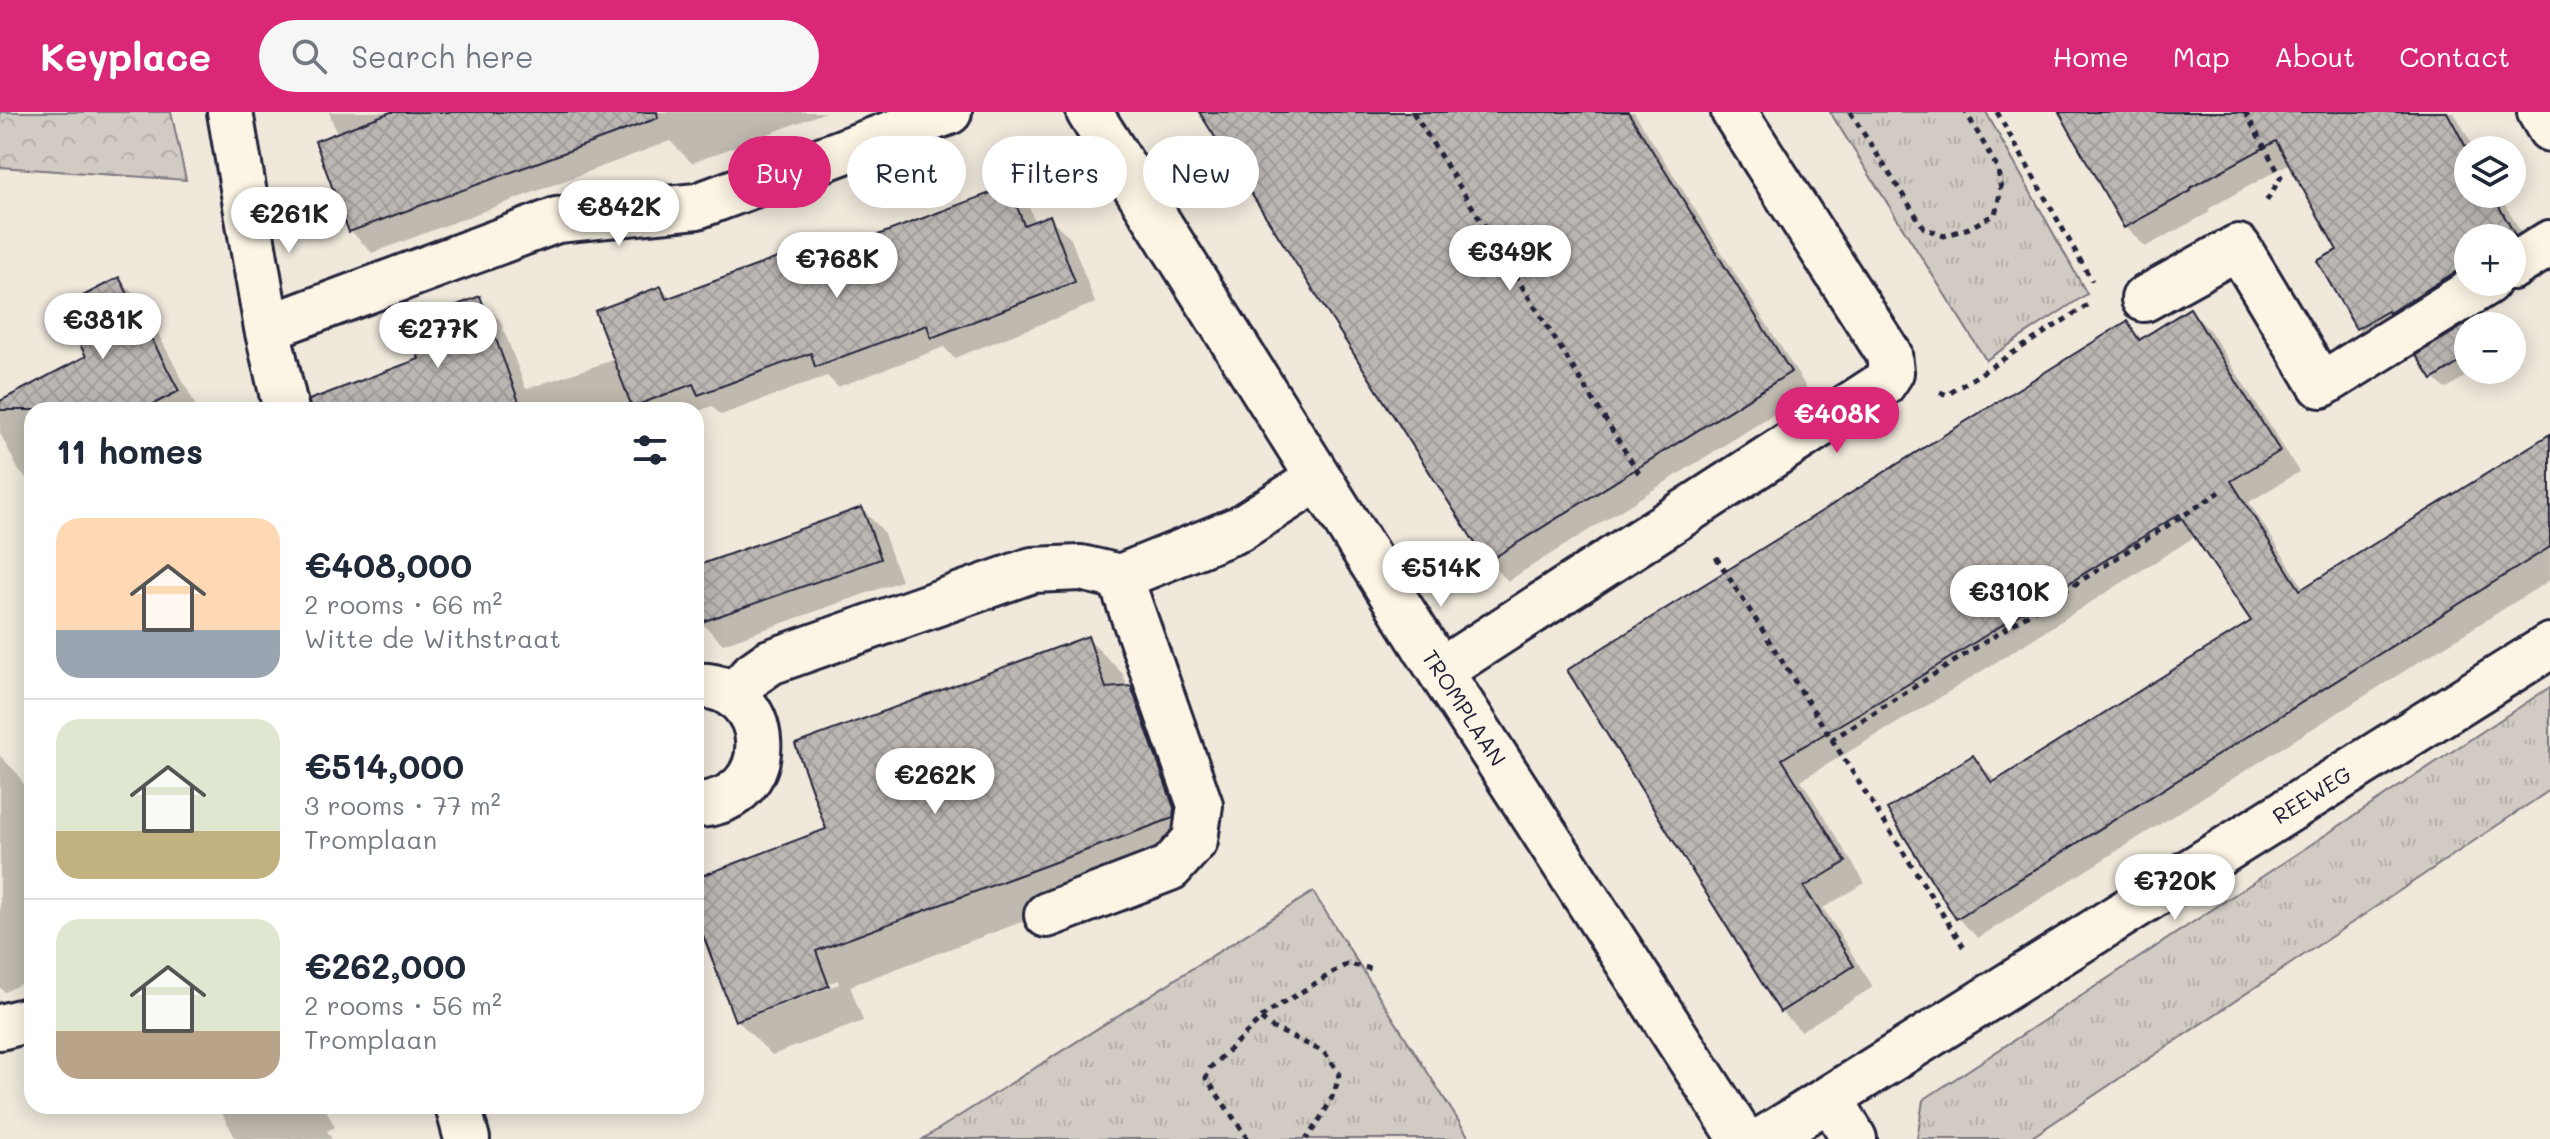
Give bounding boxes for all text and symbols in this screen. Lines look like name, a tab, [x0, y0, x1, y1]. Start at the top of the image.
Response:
search box	[259, 20, 819, 92]
text: Keyplace	[40, 31, 211, 81]
icon: search	[287, 34, 331, 78]
text: Search here	[351, 36, 534, 76]
text: Home	[2053, 38, 2129, 74]
text: Map	[2173, 38, 2230, 74]
text: About	[2274, 38, 2355, 74]
text: Contact	[2399, 38, 2510, 74]
chip: Buy	[728, 136, 831, 208]
chip: Rent	[847, 136, 966, 208]
chip: Filters	[982, 136, 1127, 208]
chip: New	[1143, 136, 1259, 208]
map controls	[2454, 136, 2526, 384]
button: layers	[2454, 136, 2526, 208]
pin: €842K	[563, 180, 675, 248]
pin: €261K	[233, 187, 345, 255]
text: €842K	[576, 189, 662, 223]
text: €261K	[249, 196, 329, 230]
button: +	[2454, 224, 2526, 296]
pin: €349K	[1454, 225, 1566, 293]
pin: €768K	[781, 232, 893, 300]
text: €349K	[1467, 234, 1553, 268]
text: €768K	[795, 241, 879, 275]
pin: €381K	[47, 293, 159, 361]
text: €381K	[62, 302, 144, 336]
pin: €277K	[382, 302, 494, 370]
text: €277K	[397, 311, 479, 345]
button: −	[2454, 312, 2526, 384]
pin: €408K	[1781, 387, 1893, 455]
text: €408K	[1793, 396, 1881, 430]
text: 11 homes	[56, 428, 203, 473]
icon: filters	[628, 428, 672, 472]
pin: €514K	[1385, 541, 1497, 609]
text: €408,000	[304, 542, 472, 587]
icon: home	[120, 550, 216, 646]
text: €514K	[1400, 550, 1482, 584]
pin: €310K	[1953, 565, 2065, 633]
text: €310K	[1968, 574, 2050, 608]
text: 2 rooms · 66 m²	[304, 587, 502, 621]
text: Witte de Withstraat	[304, 621, 561, 655]
street label: TROMPLAAN	[1416, 644, 1513, 771]
text: €514,000	[304, 743, 464, 788]
pin: €262K	[879, 748, 991, 816]
icon: home	[120, 751, 216, 847]
text: €262K	[894, 757, 977, 791]
street label: REEWEG	[2267, 759, 2357, 830]
text: 3 rooms · 77 m²	[304, 788, 501, 822]
text: Tromplaan	[304, 822, 437, 856]
pin: €720K	[2119, 854, 2231, 922]
text: €720K	[2133, 863, 2217, 897]
text: €262,000	[304, 943, 466, 988]
icon: home	[120, 951, 216, 1047]
text: 2 rooms · 56 m²	[304, 988, 502, 1022]
text: Tromplaan	[304, 1022, 437, 1056]

